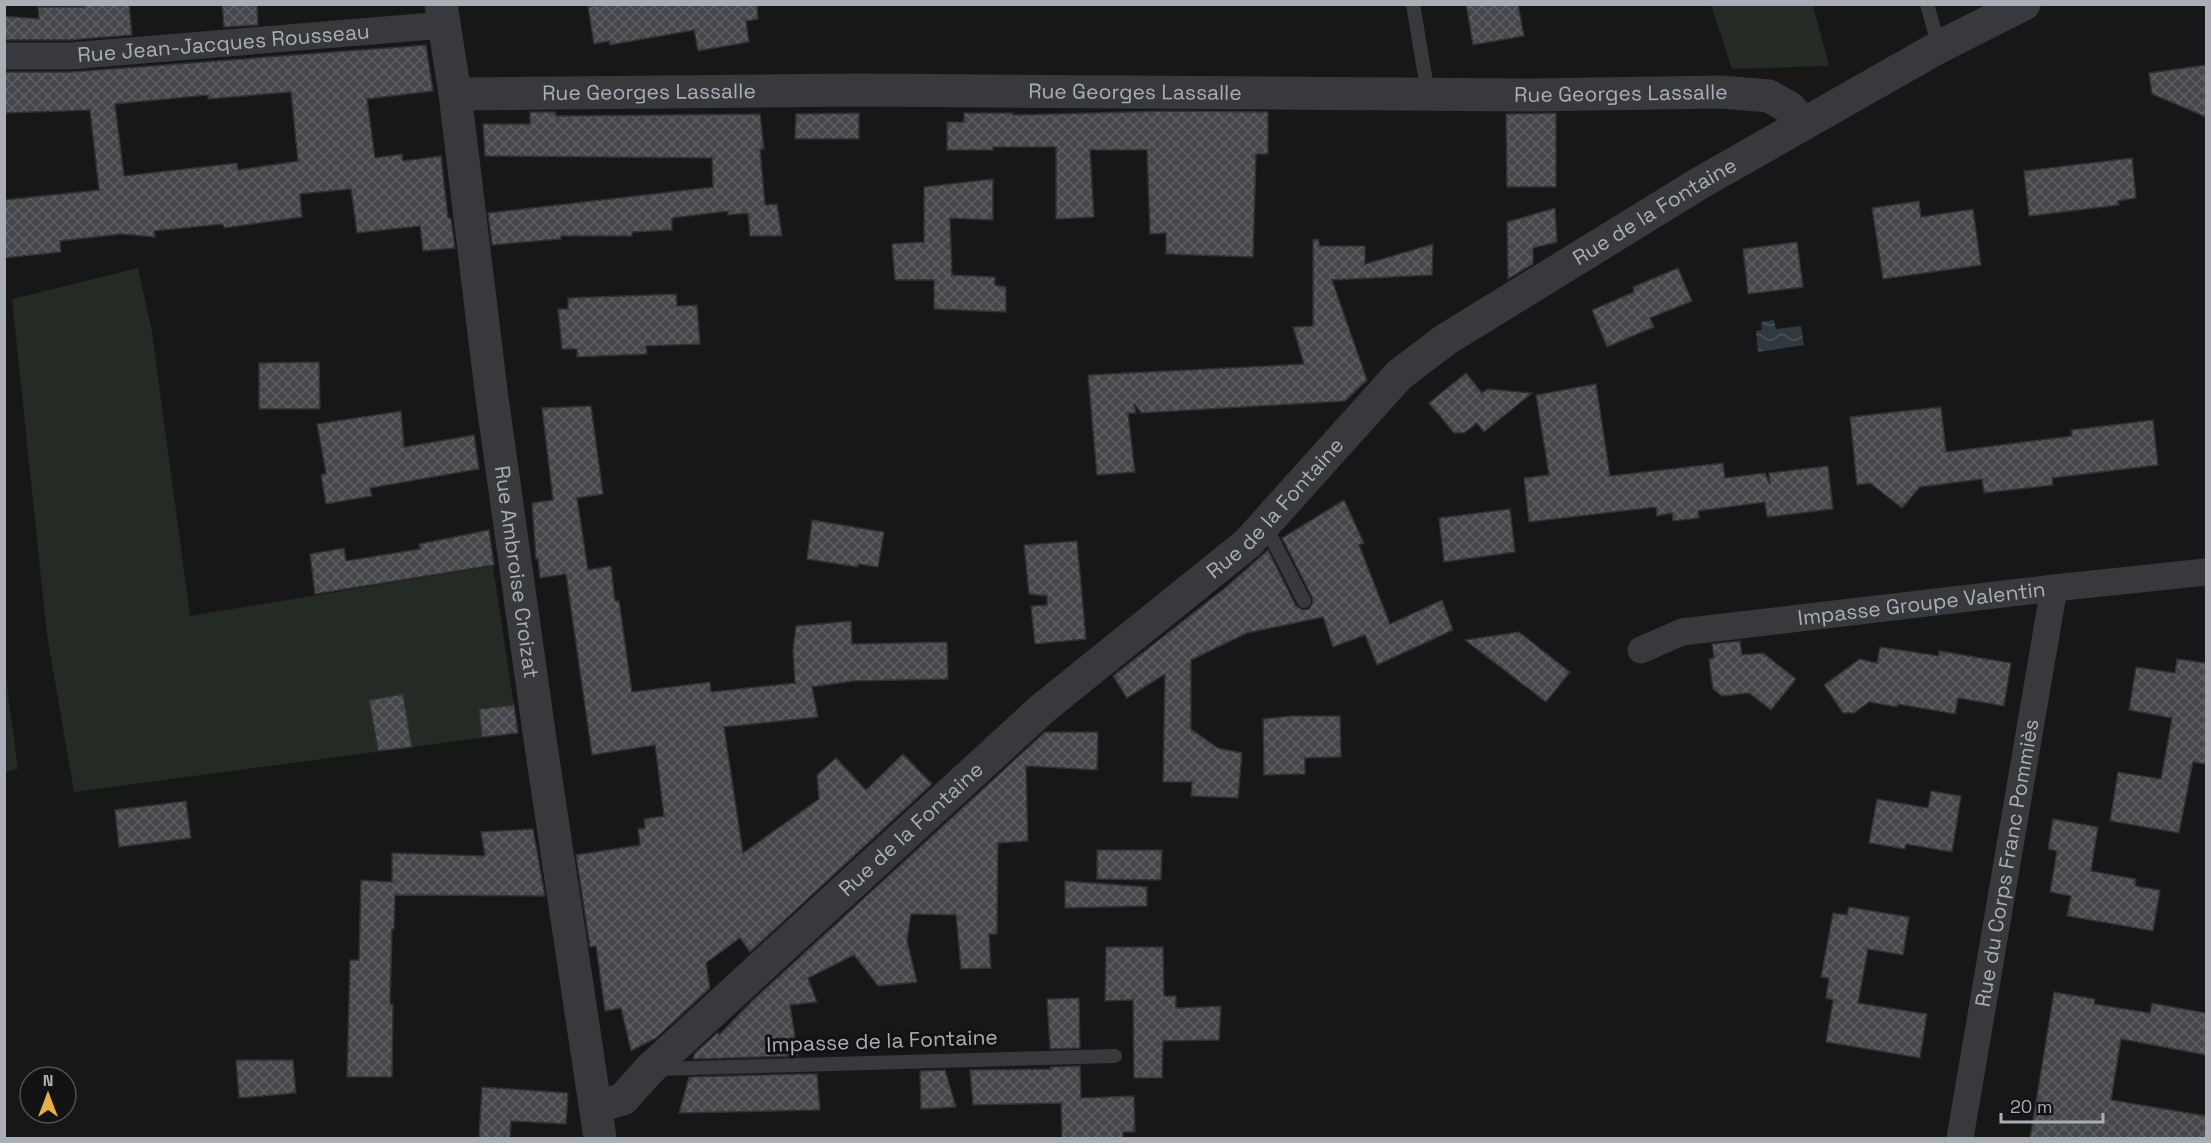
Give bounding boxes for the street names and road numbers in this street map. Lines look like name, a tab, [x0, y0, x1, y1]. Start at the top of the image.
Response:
street label: Rue Jean-Jacques Rousseau	[76, 17, 370, 68]
street label: Rue Georges Lassalle	[542, 77, 756, 106]
street label: Rue Georges Lassalle	[1028, 77, 1242, 106]
street label: Rue Georges Lassalle	[1514, 78, 1729, 108]
street label: Rue de la Fontaine	[1568, 151, 1741, 271]
street label: Rue de la Fontaine	[1200, 432, 1349, 584]
street label: Rue Ambroise Croizat	[489, 464, 545, 680]
street label: Impasse Groupe Valentin	[1796, 575, 2047, 631]
street label: Rue du Corps Franc Pommiès	[1969, 717, 2044, 1009]
street label: Rue de la Fontaine	[833, 756, 989, 902]
street label: Impasse de la Fontaine	[766, 1023, 998, 1058]

